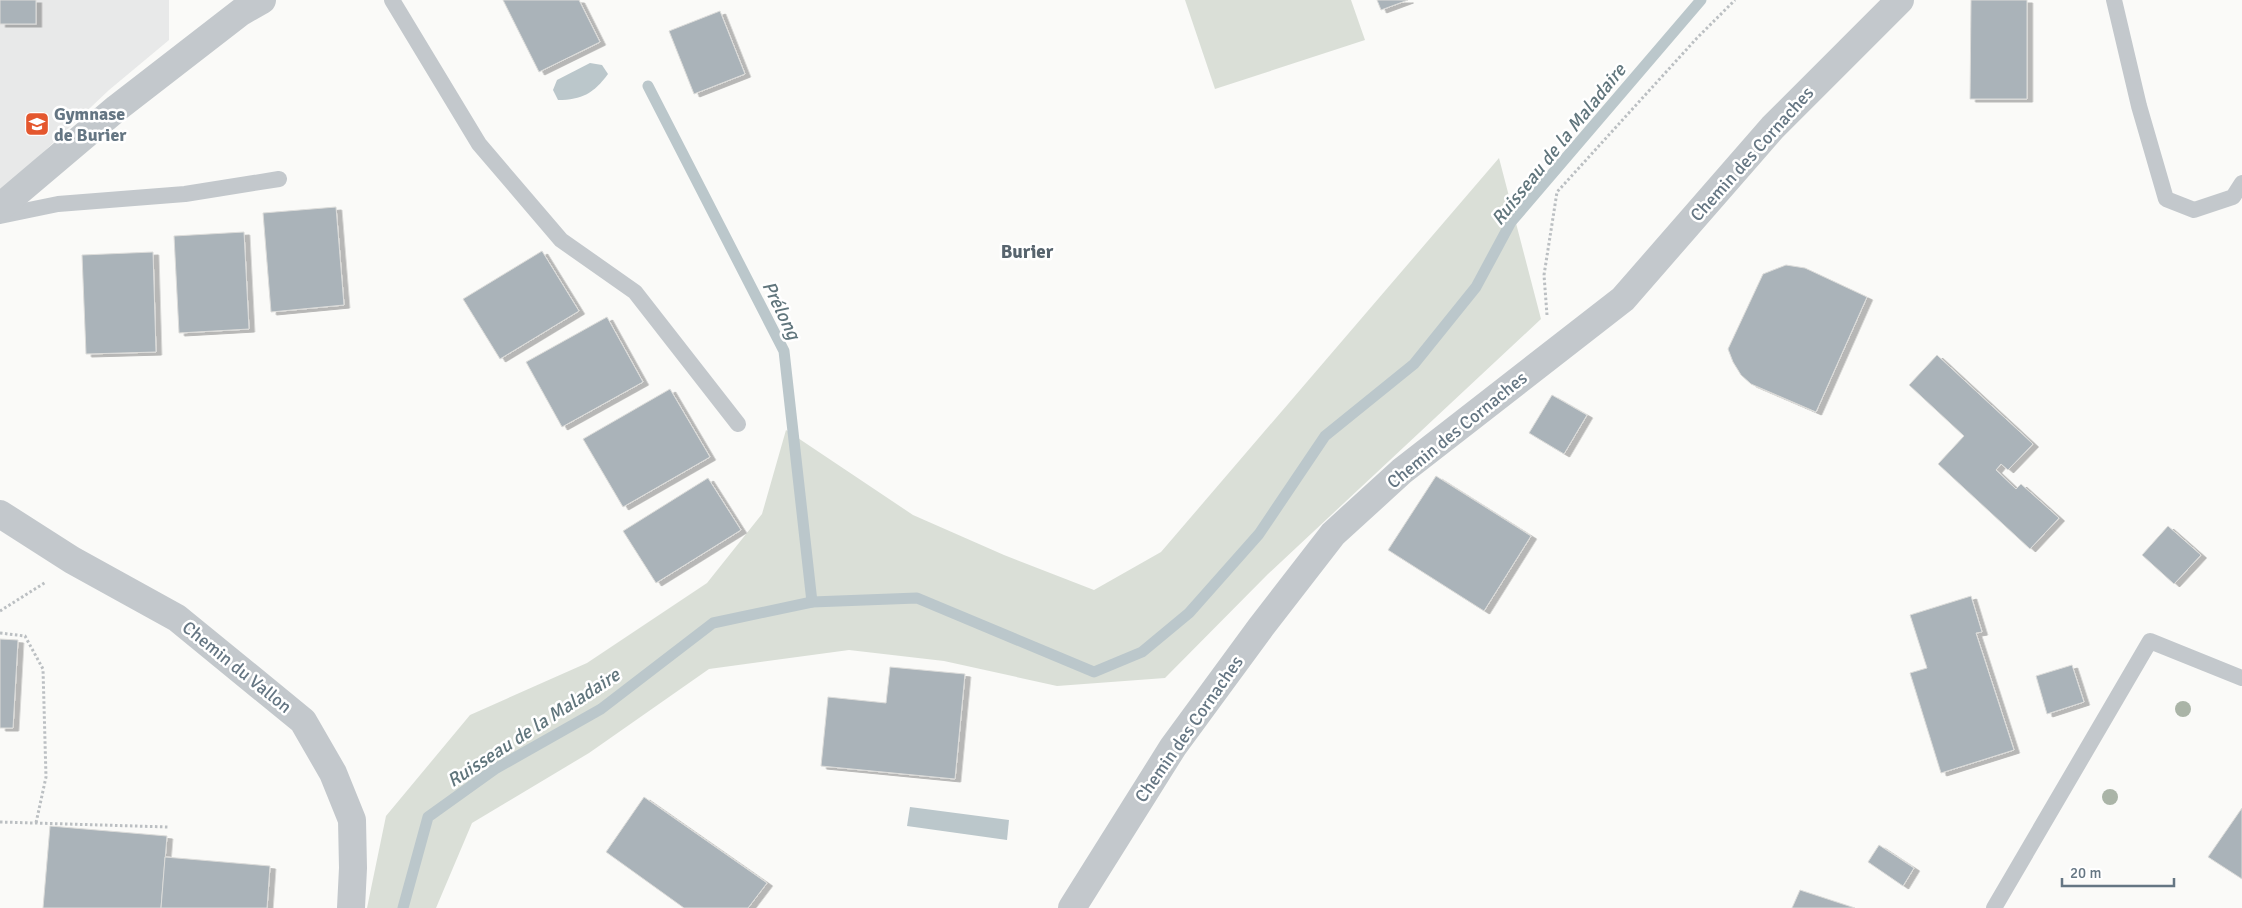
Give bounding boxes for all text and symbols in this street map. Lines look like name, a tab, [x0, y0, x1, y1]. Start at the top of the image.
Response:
water label: Ruisseau de la Maladaire	[1486, 58, 1632, 230]
street label: Chemin des Cornaches	[1686, 82, 1818, 226]
place label: Gymnase de Burier	[54, 103, 127, 146]
school or university icon: Gymnase de Burier	[24, 111, 50, 137]
district label: Burier	[1001, 240, 1054, 264]
water label: Prélong	[757, 277, 806, 345]
street label: Chemin des Cornaches	[1383, 367, 1532, 493]
street label: Chemin du Vallon	[178, 616, 296, 718]
street label: Chemin des Cornaches	[1130, 651, 1248, 807]
water label: Ruisseau de la Maladaire	[443, 662, 626, 793]
scale bar	[2062, 856, 2174, 888]
text: 20 m	[2070, 864, 2101, 882]

